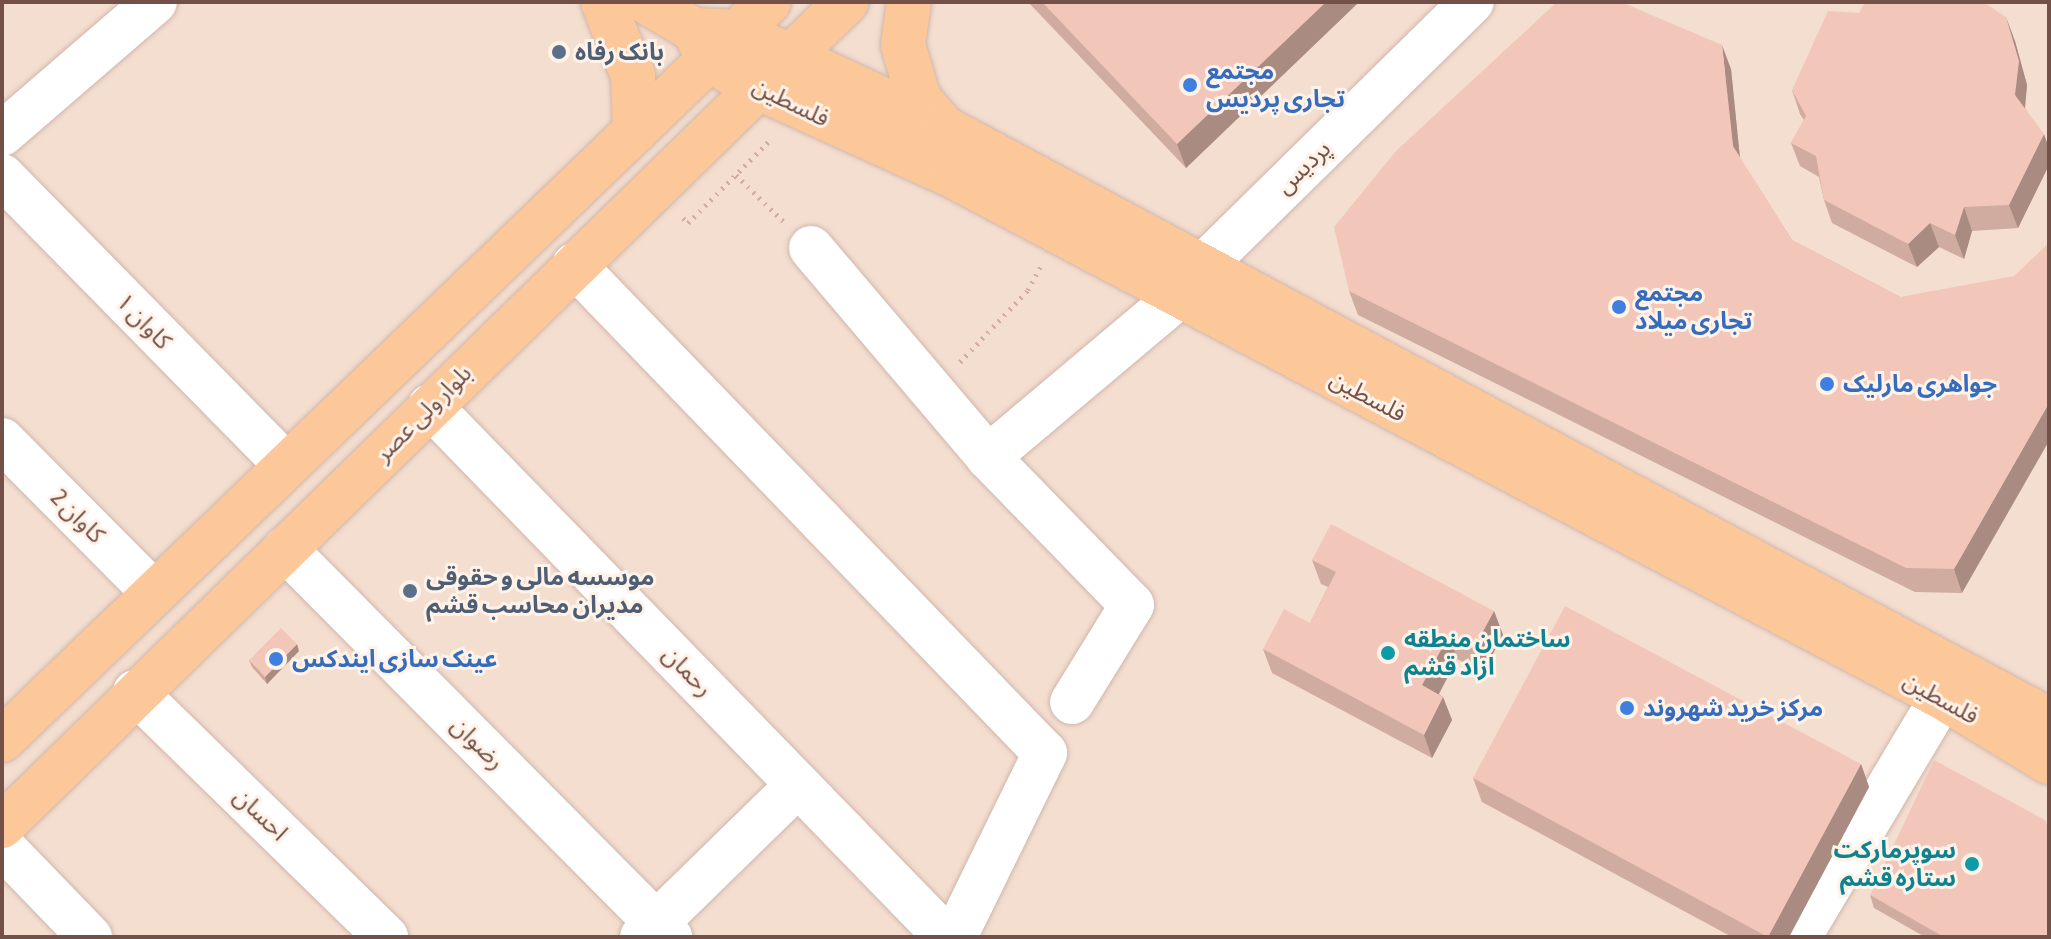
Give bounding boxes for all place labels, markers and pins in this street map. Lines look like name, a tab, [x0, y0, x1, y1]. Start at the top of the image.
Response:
place label: بانک رفاه	[575, 38, 664, 66]
marker: بانک رفاه	[550, 43, 568, 61]
place label: مجتمع تجاری پردیس	[1206, 57, 1345, 113]
marker: مجتمع تجاری پردیس	[1181, 76, 1199, 94]
place label: مجتمع تجاری میلاد	[1635, 279, 1752, 335]
marker: مجتمع تجاری میلاد	[1610, 298, 1628, 316]
place label: جواهری مارلیک	[1843, 370, 1997, 398]
marker: جواهری مارلیک	[1818, 375, 1836, 393]
place label: موسسه مالی و حقوقی مدیران محاسب قشم	[426, 563, 655, 619]
marker: موسسه مالی و حقوقی مدیران محاسب قشم	[401, 582, 419, 600]
place label: ساختمان منطقه ازاد قشم	[1404, 625, 1571, 681]
marker: ساختمان منطقه ازاد قشم	[1379, 644, 1397, 662]
place label: عینک سازی ایندکس	[292, 645, 497, 673]
marker: عینک سازی ایندکس	[267, 650, 285, 668]
place label: مرکز خرید شهروند	[1643, 694, 1823, 722]
marker: مرکز خرید شهروند	[1618, 699, 1636, 717]
place label: سوپرمارکت ستاره قشم	[1833, 836, 1956, 892]
marker: سوپرمارکت ستاره قشم	[1963, 855, 1981, 873]

